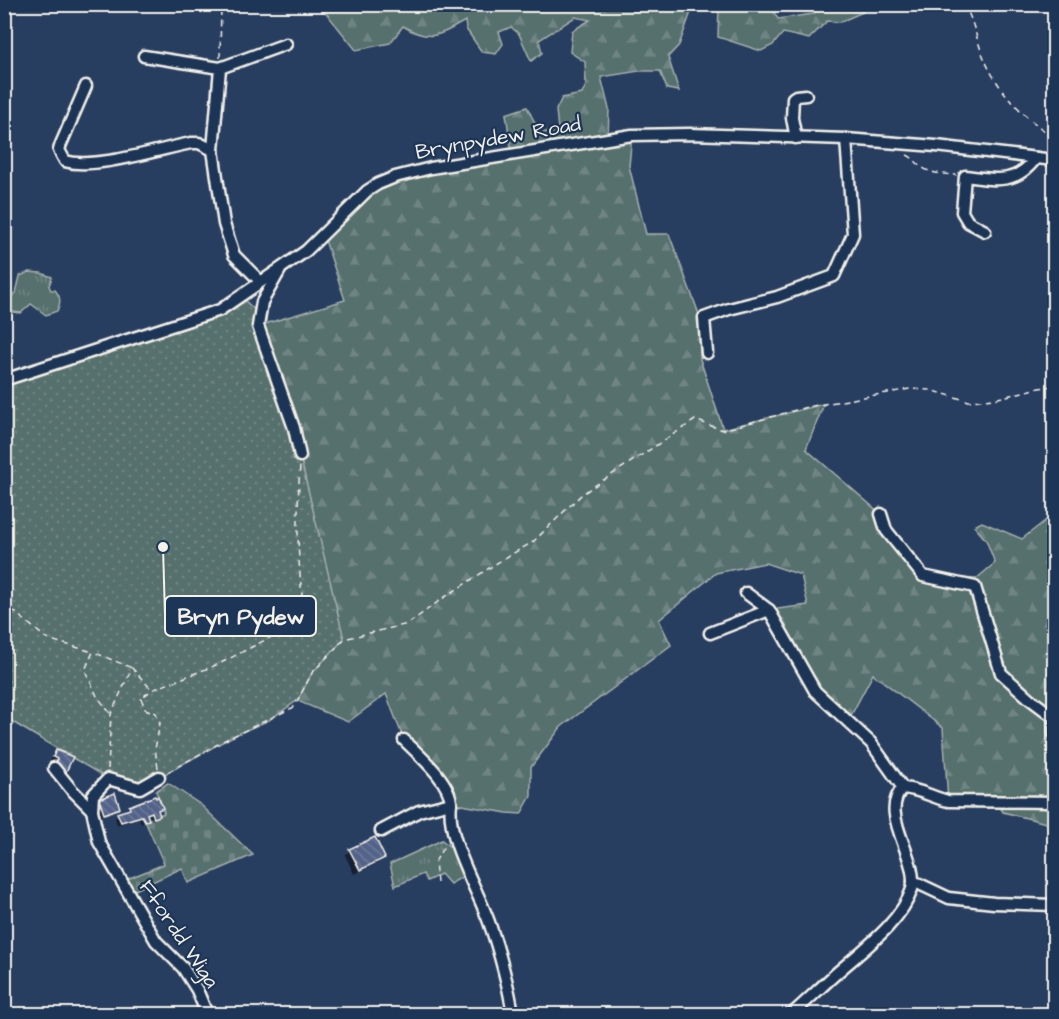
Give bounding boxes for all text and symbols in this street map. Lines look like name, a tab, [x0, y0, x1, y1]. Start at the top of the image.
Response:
street label: Brynpydew Road	[413, 109, 584, 169]
callout: Bryn Pydew	[165, 596, 316, 636]
text: Bryn Pydew	[178, 602, 305, 635]
street label: Ffordd Wiga	[130, 874, 226, 995]

